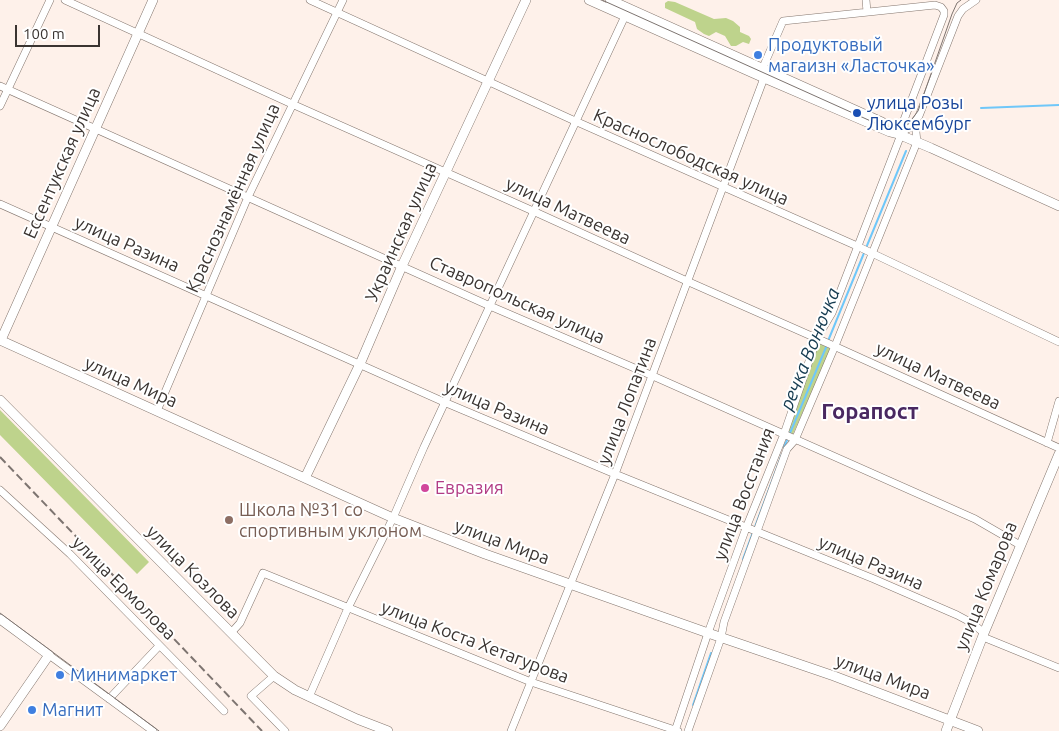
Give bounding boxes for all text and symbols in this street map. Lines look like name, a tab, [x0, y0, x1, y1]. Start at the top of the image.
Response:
scale bar	[18, 15, 102, 47]
text: 100 m	[23, 25, 65, 42]
place label: Продуктовый магаизн «Ласточка»	[768, 34, 934, 76]
marker: Продуктовый магаизн «Ласточка»	[752, 49, 764, 61]
street label: Ессентукская улица	[19, 84, 105, 242]
place label: улица Розы Люксембург	[867, 92, 971, 134]
street label: Краснознамённая улица	[181, 100, 285, 296]
street label: Краснослободская улица	[590, 104, 792, 210]
marker: улица Розы Люксембург	[851, 107, 863, 119]
street label: Украинская улица	[361, 159, 441, 305]
street label: улица Матвеева	[502, 173, 634, 249]
street label: улица Разина	[71, 211, 183, 277]
street label: Ставропольская улица	[426, 252, 608, 348]
water label: речка Вонючка	[775, 285, 845, 413]
street label: улица Лопатина	[593, 334, 661, 468]
street label: улица Матвеева	[872, 338, 1004, 414]
street label: улица Мира	[81, 352, 181, 412]
street label: улица Разина	[441, 376, 553, 440]
district label: Горапост	[821, 399, 919, 425]
street label: улица Восстания	[709, 425, 779, 563]
place label: Евразия	[435, 477, 504, 499]
marker: Евразия	[419, 482, 431, 494]
place label: Школа №31 со спортивным уклоном	[239, 499, 422, 542]
marker: Школа №31 со спортивным уклоном	[223, 514, 235, 526]
street label: улица Мира	[452, 515, 552, 569]
street label: улица Комарова	[950, 518, 1022, 654]
street label: улица Козлова	[142, 521, 244, 623]
street label: улица Разина	[815, 531, 927, 595]
street label: улица Ермолова	[68, 532, 180, 644]
street label: улица Коста Хетагурова	[378, 596, 572, 688]
street label: улица Мира	[833, 650, 933, 704]
place label: Минимаркет	[70, 664, 177, 686]
marker: Минимаркет	[54, 669, 66, 681]
place label: Магнит	[42, 699, 103, 721]
marker: Магнит	[26, 704, 38, 716]

